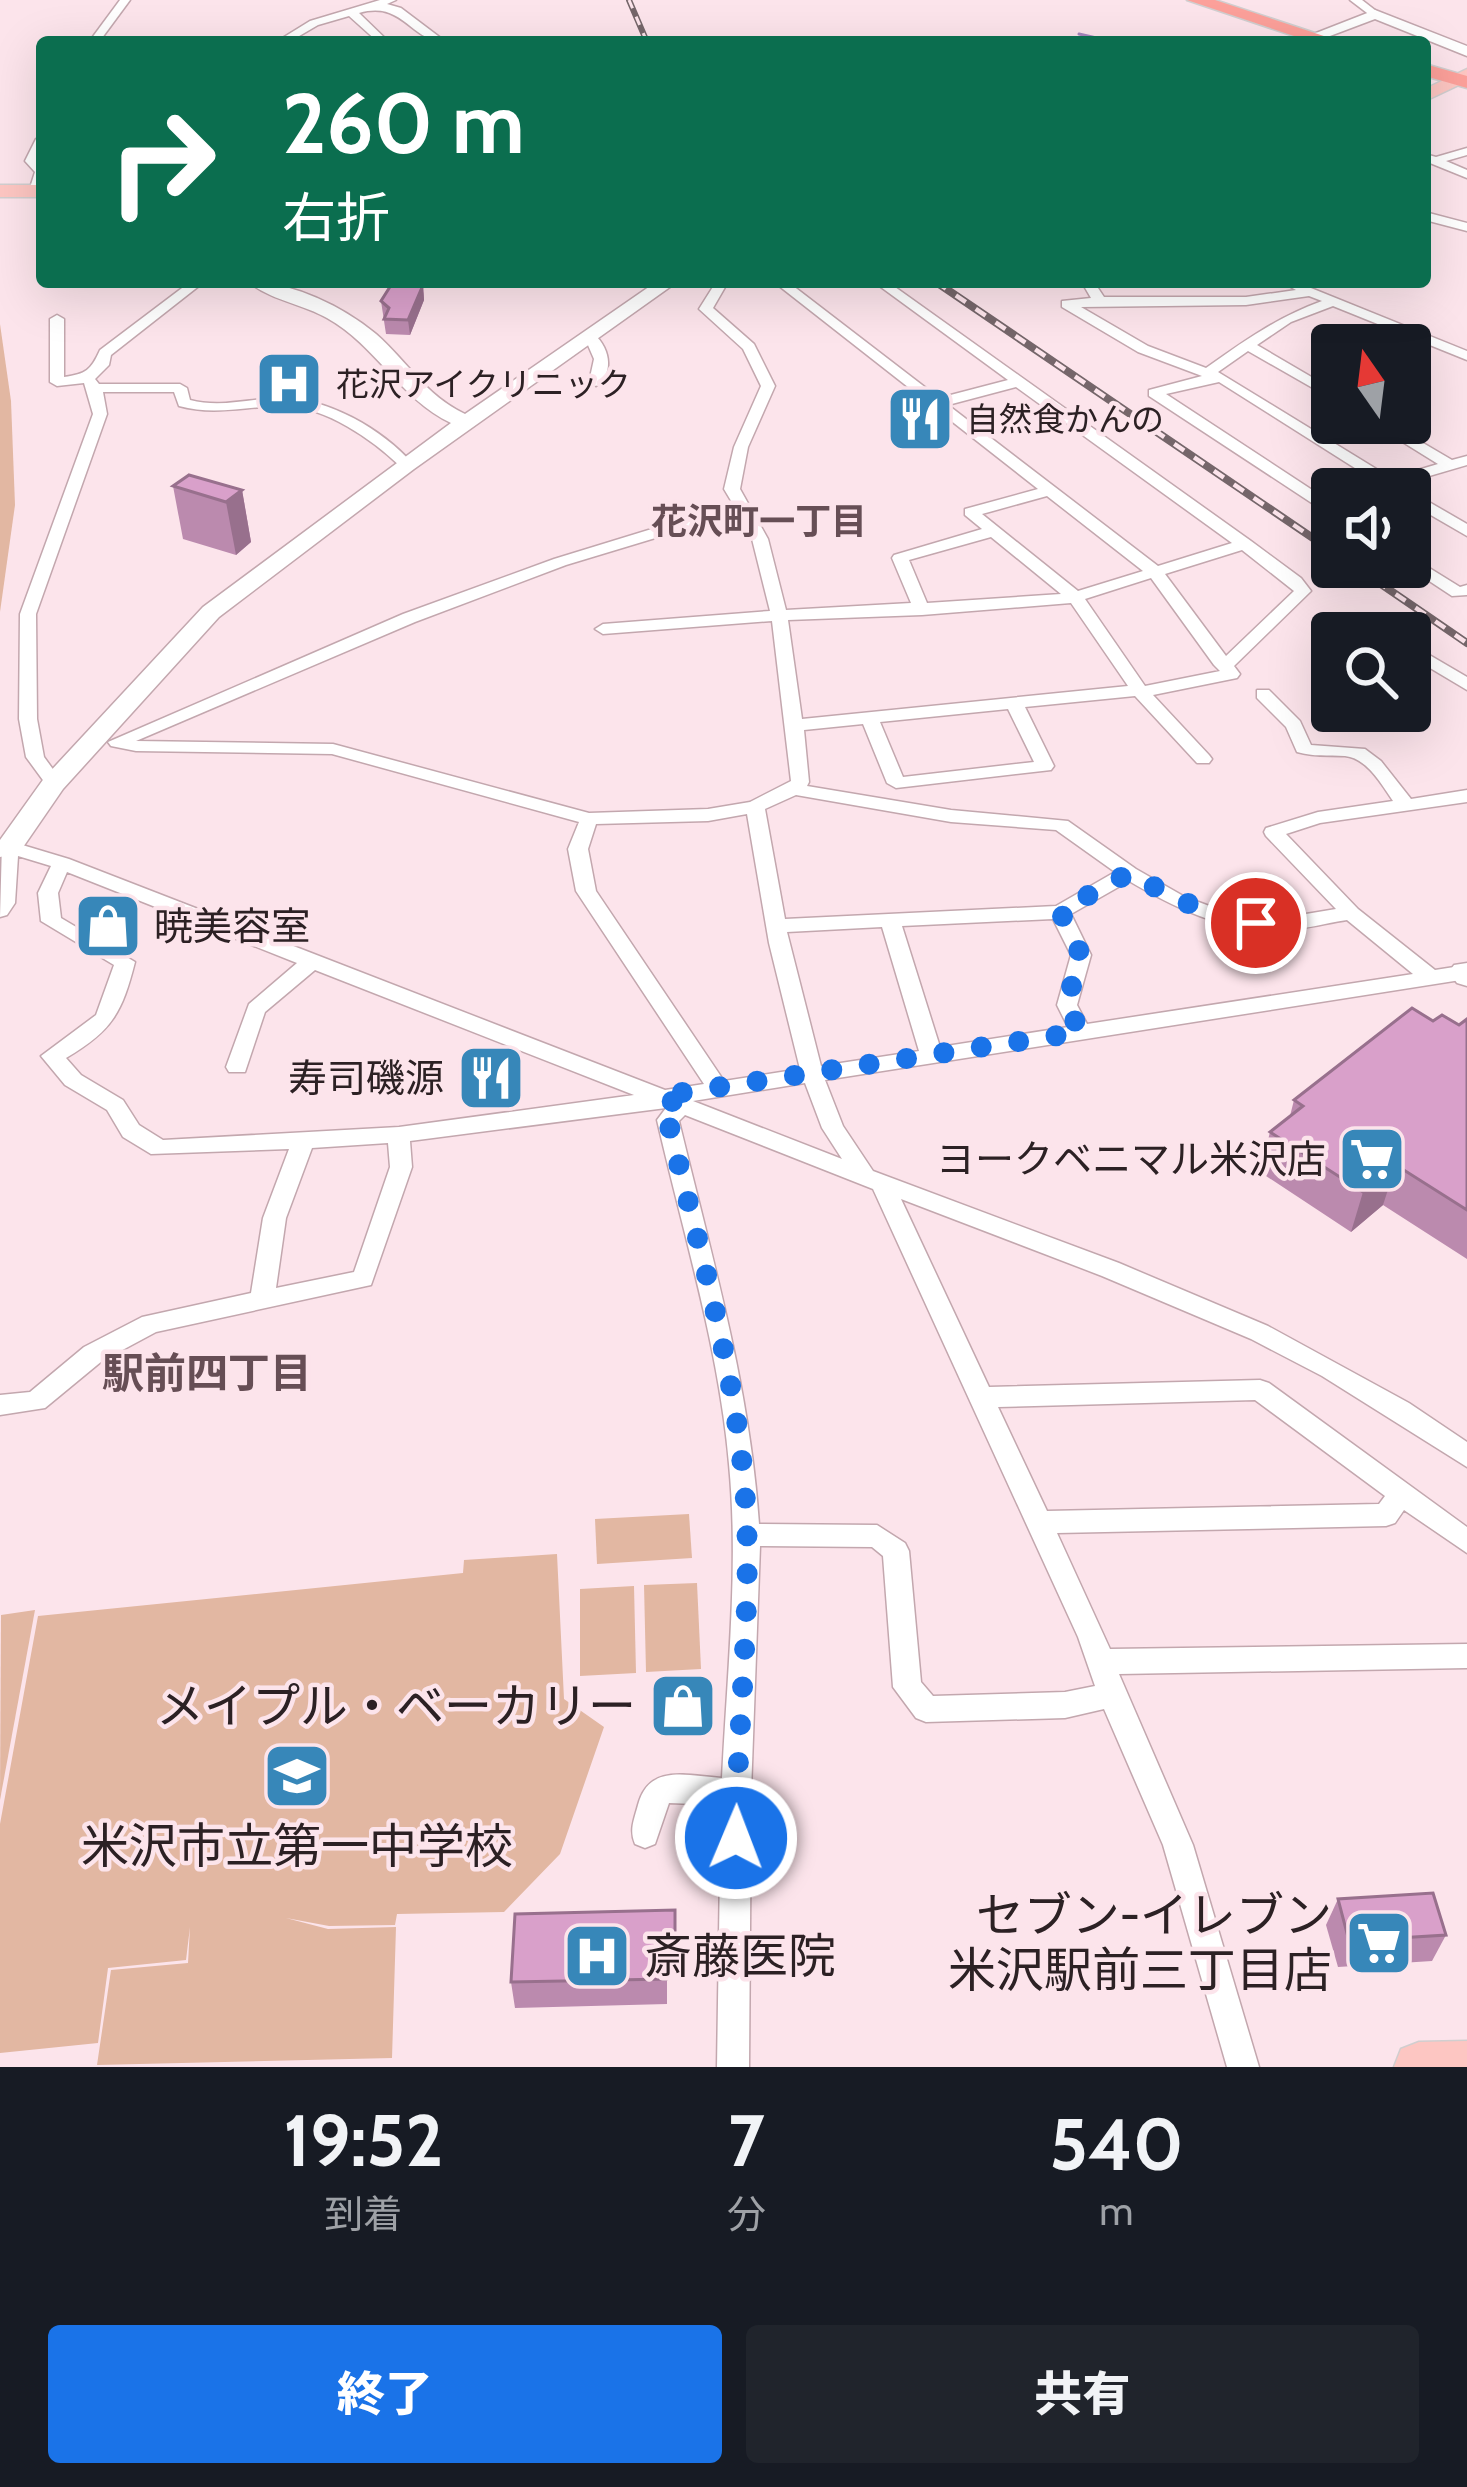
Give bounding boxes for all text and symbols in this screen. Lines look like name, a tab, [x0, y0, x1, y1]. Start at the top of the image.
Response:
text: 260 m	[282, 72, 525, 174]
icon: right	[84, 84, 240, 240]
text: 右折	[282, 185, 390, 251]
north arrow	[1311, 324, 1431, 444]
map controls	[1311, 324, 1431, 732]
hospital icon: 花沢アイクリニック	[254, 349, 324, 419]
place label: 花沢アイクリニック	[336, 364, 631, 404]
restaurant icon: 自然食かんの	[885, 384, 955, 454]
place label: 自然食かんの	[966, 399, 1164, 439]
button: sound	[1311, 468, 1431, 588]
district label: 花沢町一丁目	[651, 499, 867, 543]
button: search	[1311, 612, 1431, 732]
pin	[1205, 872, 1307, 974]
icon: arrive	[1223, 890, 1289, 956]
shop icon: 暁美容室	[73, 891, 143, 961]
place label: 暁美容室	[154, 902, 310, 950]
restaurant icon: 寿司磯源	[456, 1043, 526, 1113]
place label: 寿司磯源	[288, 1054, 444, 1102]
supermarket icon: ヨークベニマル米沢店	[1337, 1124, 1407, 1194]
place label: ヨークベニマル米沢店	[936, 1135, 1326, 1183]
district label: 駅前四丁目	[102, 1347, 312, 1399]
shop icon: メイプル・ベーカリー	[648, 1671, 718, 1741]
place label: メイプル・ベーカリー	[156, 1677, 636, 1735]
school or university icon: 米沢市立第一中学校	[262, 1741, 332, 1811]
position arrow	[673, 1775, 799, 1901]
place label: 米沢市立第一中学校	[81, 1817, 513, 1875]
place label: セブン-イレブン 米沢駅前三丁目店	[948, 1886, 1332, 1999]
supermarket icon: セブン-イレブン 米沢駅前三丁目店	[1344, 1908, 1414, 1978]
hospital icon: 斎藤医院	[562, 1921, 632, 1991]
place label: 斎藤医院	[644, 1927, 836, 1985]
text: 19:52	[283, 2097, 443, 2184]
text: 7	[728, 2097, 765, 2184]
text: 540	[1049, 2101, 1183, 2188]
text: m	[1099, 2187, 1133, 2235]
text: 到着	[324, 2190, 402, 2238]
text: 分	[727, 2190, 766, 2238]
button: 終了	[48, 2325, 722, 2463]
button: 共有	[746, 2325, 1419, 2463]

